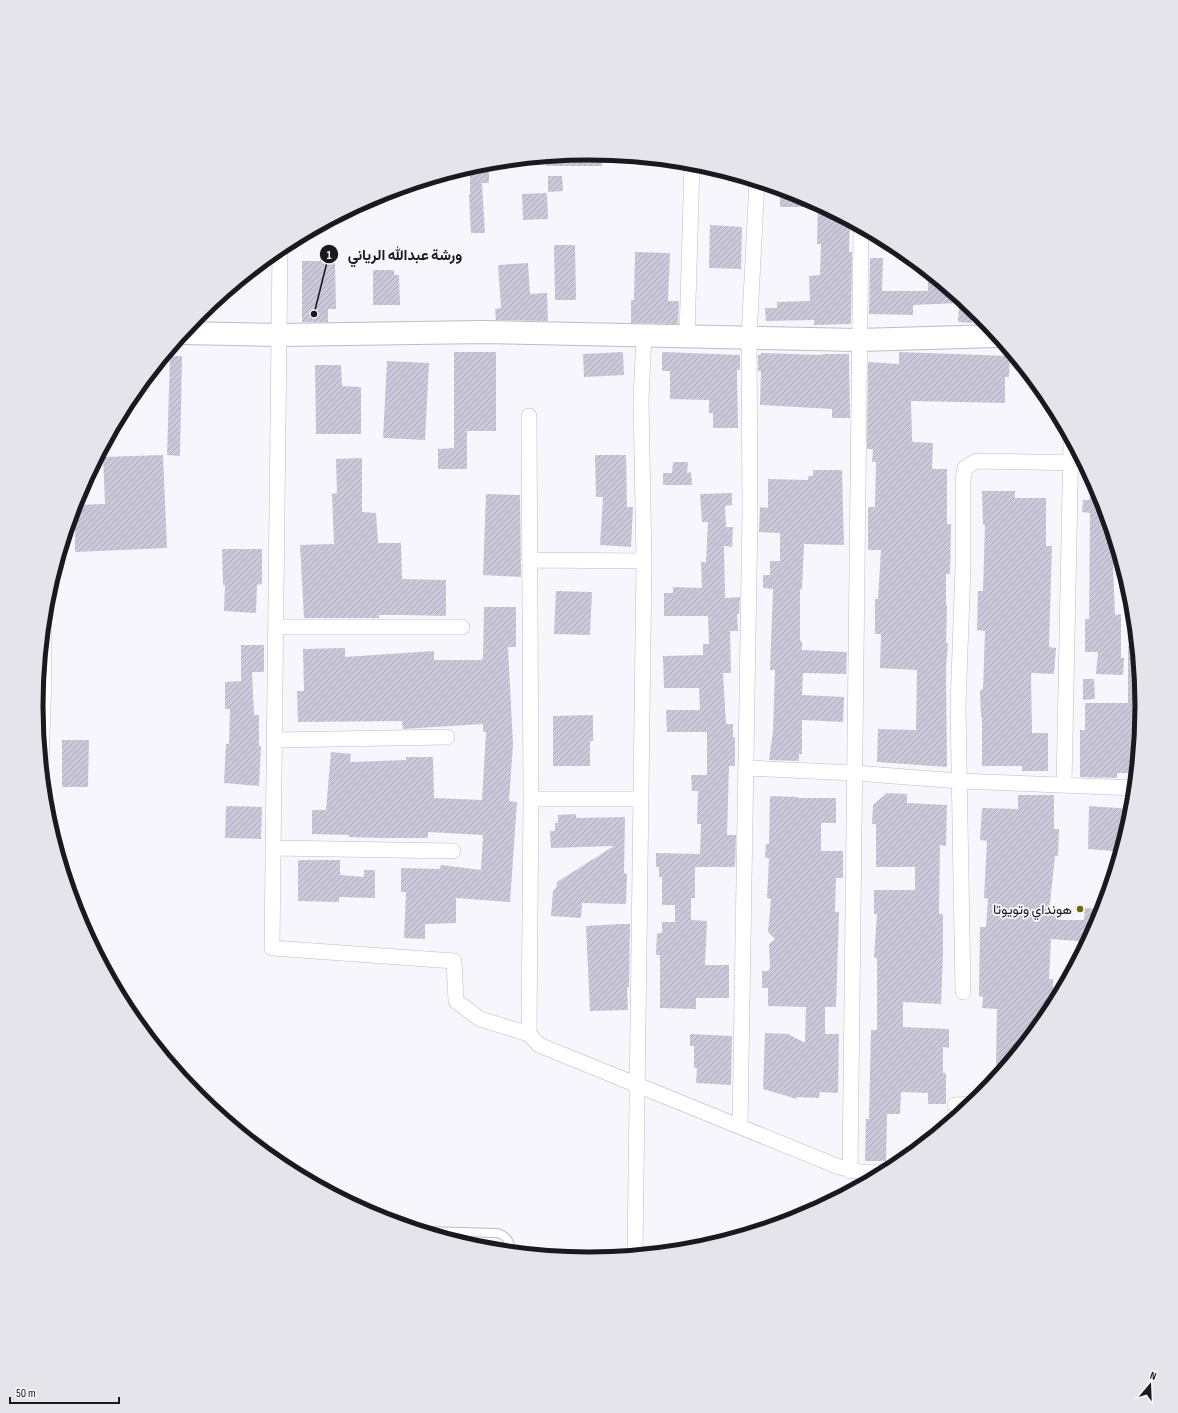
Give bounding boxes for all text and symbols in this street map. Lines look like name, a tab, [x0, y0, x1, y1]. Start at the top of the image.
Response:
callout: ورشة عبدالله الرياني	[319, 241, 470, 268]
text: ورشة عبدالله الرياني	[348, 246, 462, 268]
text: 1	[327, 248, 332, 263]
place label: هونداي وتويوتا	[993, 901, 1072, 921]
marker: هونداي وتويوتا	[1075, 904, 1085, 914]
north arrow	[1130, 1365, 1170, 1405]
text: N	[1148, 1369, 1158, 1383]
scale bar	[10, 1379, 119, 1405]
text: 50 m	[16, 1386, 36, 1401]

